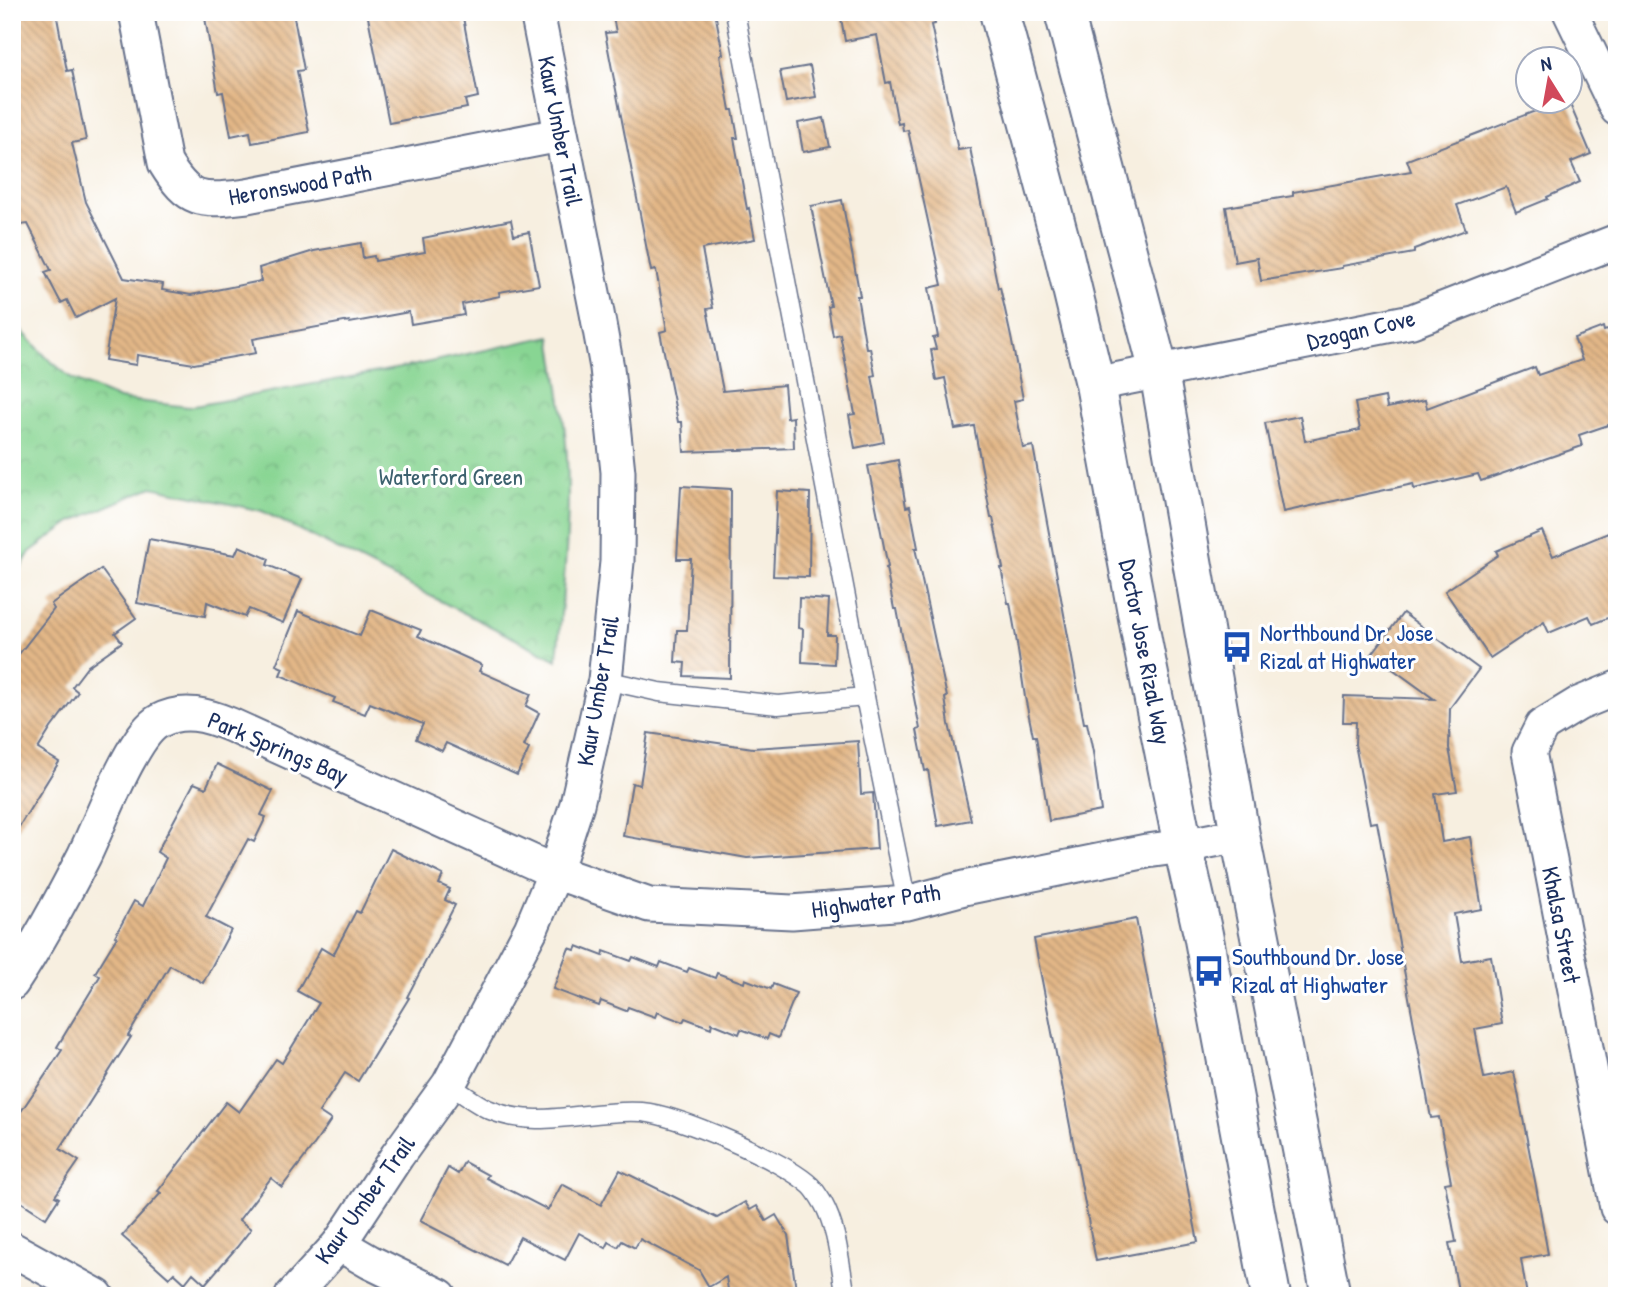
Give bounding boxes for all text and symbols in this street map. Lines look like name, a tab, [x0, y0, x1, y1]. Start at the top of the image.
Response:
north arrow	[1514, 46, 1584, 116]
text: N	[1538, 50, 1553, 77]
street label: Kaur Umber Trail	[531, 53, 591, 209]
street label: Heronswood Path	[226, 156, 374, 212]
street label: Dzogan Cove	[1304, 301, 1418, 357]
park label: Waterford Green	[379, 460, 523, 492]
street label: Doctor Jose Rizal Way	[1112, 556, 1180, 747]
street label: Kaur Umber Trail	[568, 613, 626, 768]
place label: Northbound Dr. Jose Rizal at Highwater	[1260, 616, 1434, 676]
bus stop icon: Northbound Dr. Jose Rizal at Highwater	[1220, 630, 1254, 664]
street label: Park Springs Bay	[203, 703, 353, 791]
street label: Khalsa Street	[1535, 864, 1589, 987]
street label: Highwater Path	[809, 875, 942, 925]
place label: Southbound Dr. Jose Rizal at Highwater	[1232, 940, 1405, 1000]
bus stop icon: Southbound Dr. Jose Rizal at Highwater	[1192, 954, 1226, 988]
street label: Kaur Umber Trail	[307, 1128, 422, 1270]

